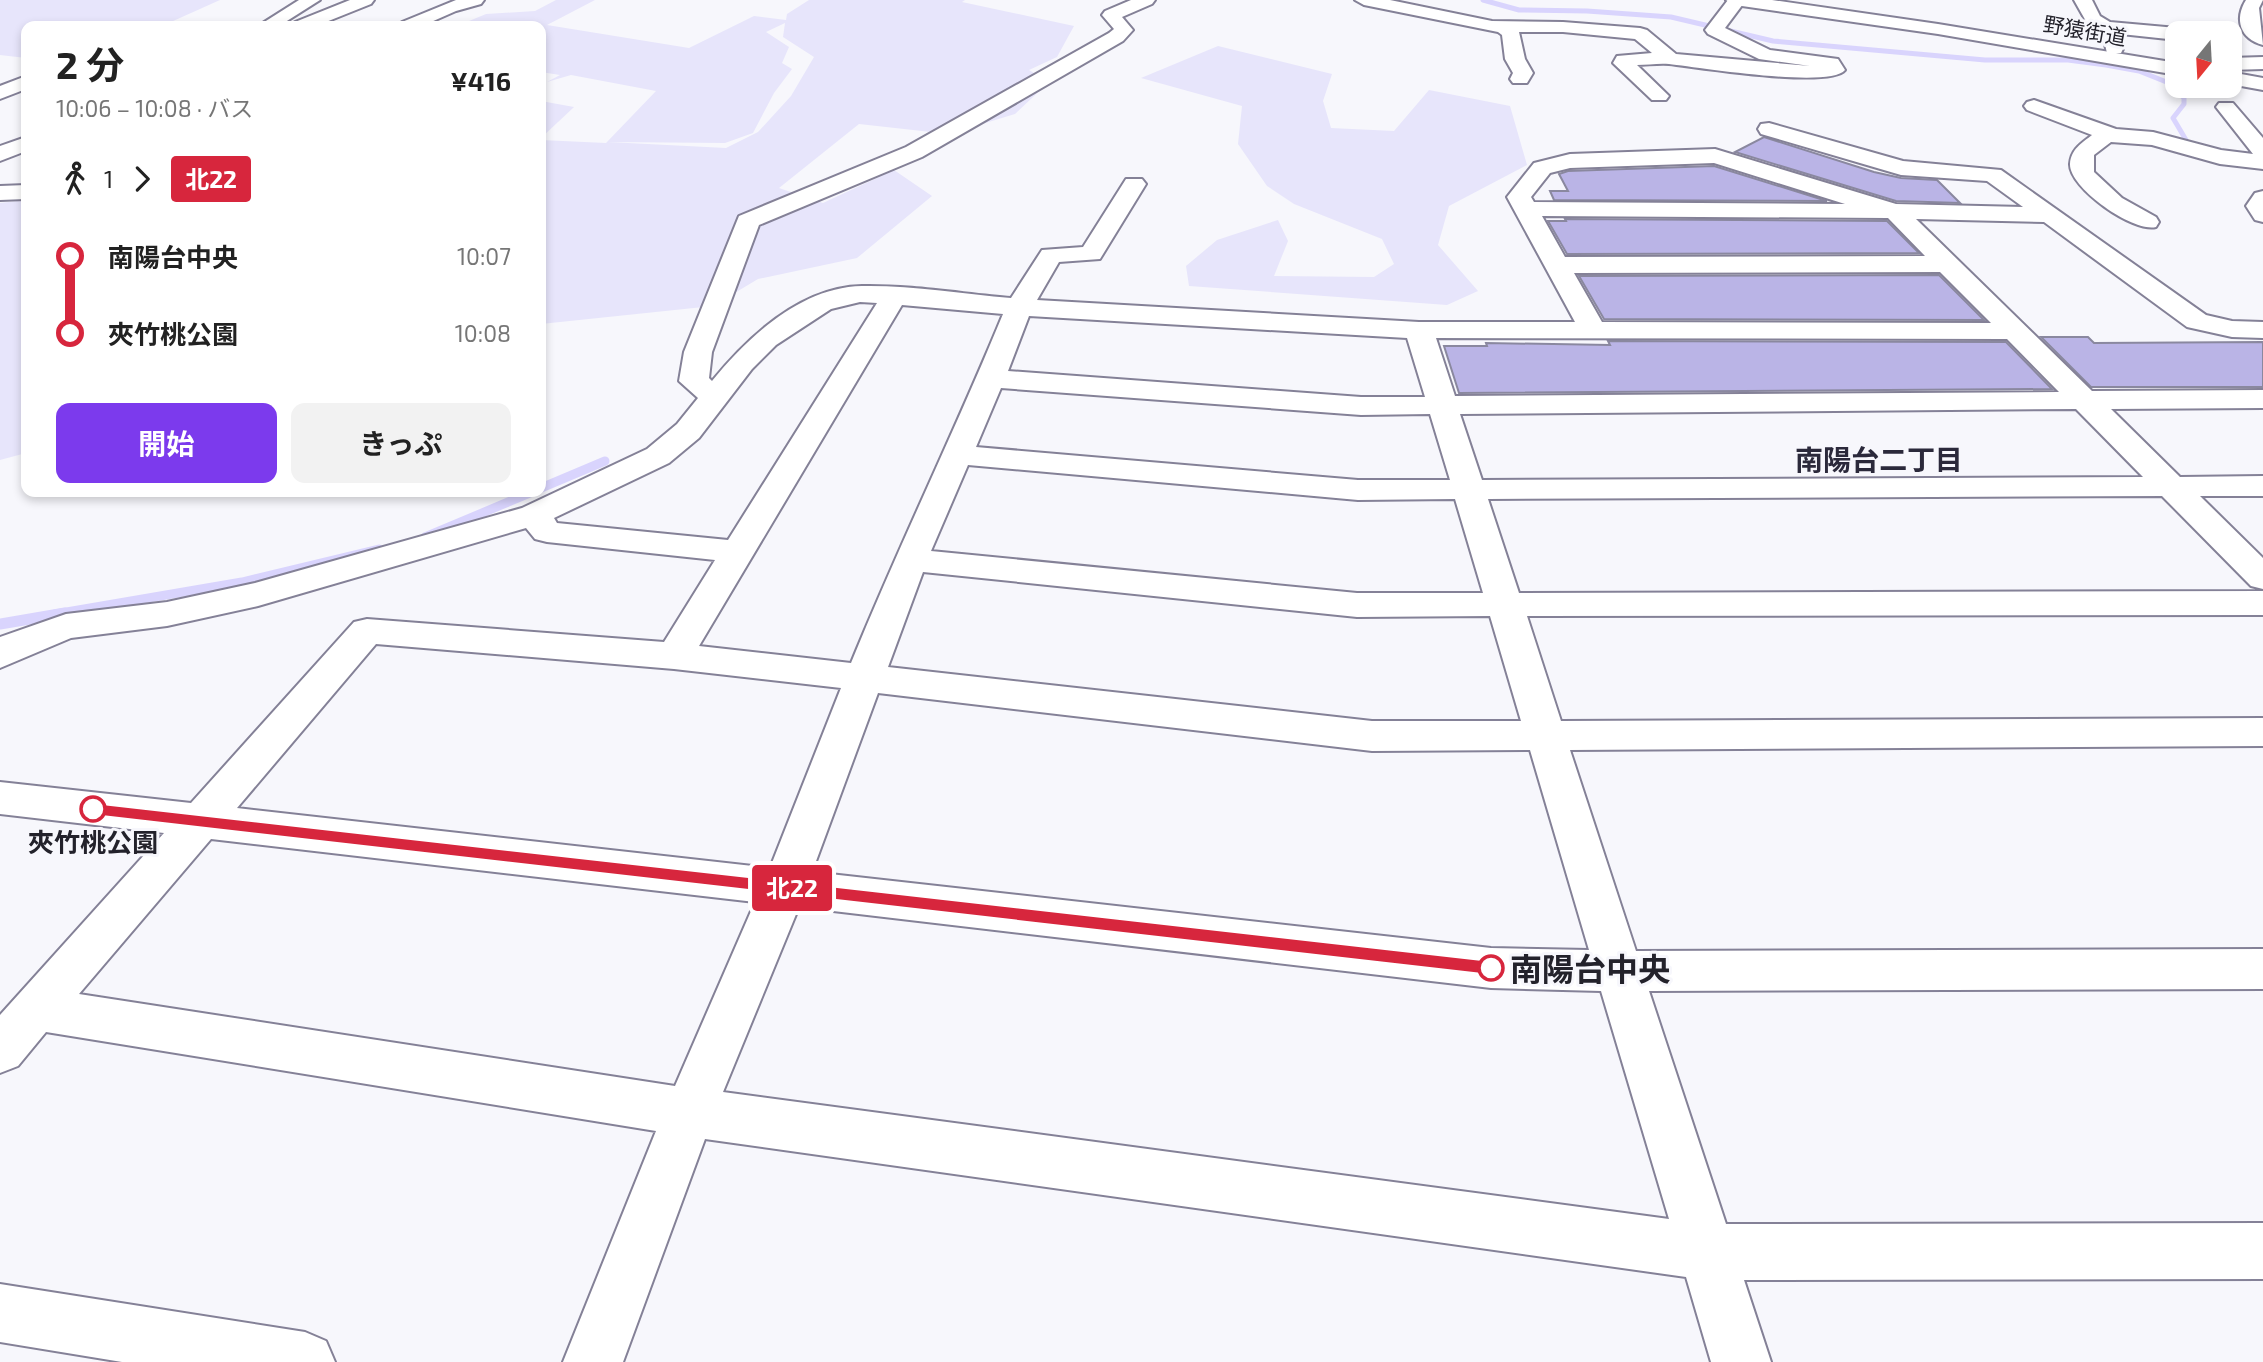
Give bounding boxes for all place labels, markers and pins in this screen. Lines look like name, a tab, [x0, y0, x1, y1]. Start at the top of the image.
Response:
marker: 夾竹桃公園	[80, 796, 106, 822]
place label: 夾竹桃公園	[28, 826, 158, 857]
place label: 南陽台中央	[1510, 949, 1670, 987]
marker: 南陽台中央	[1478, 955, 1504, 981]

